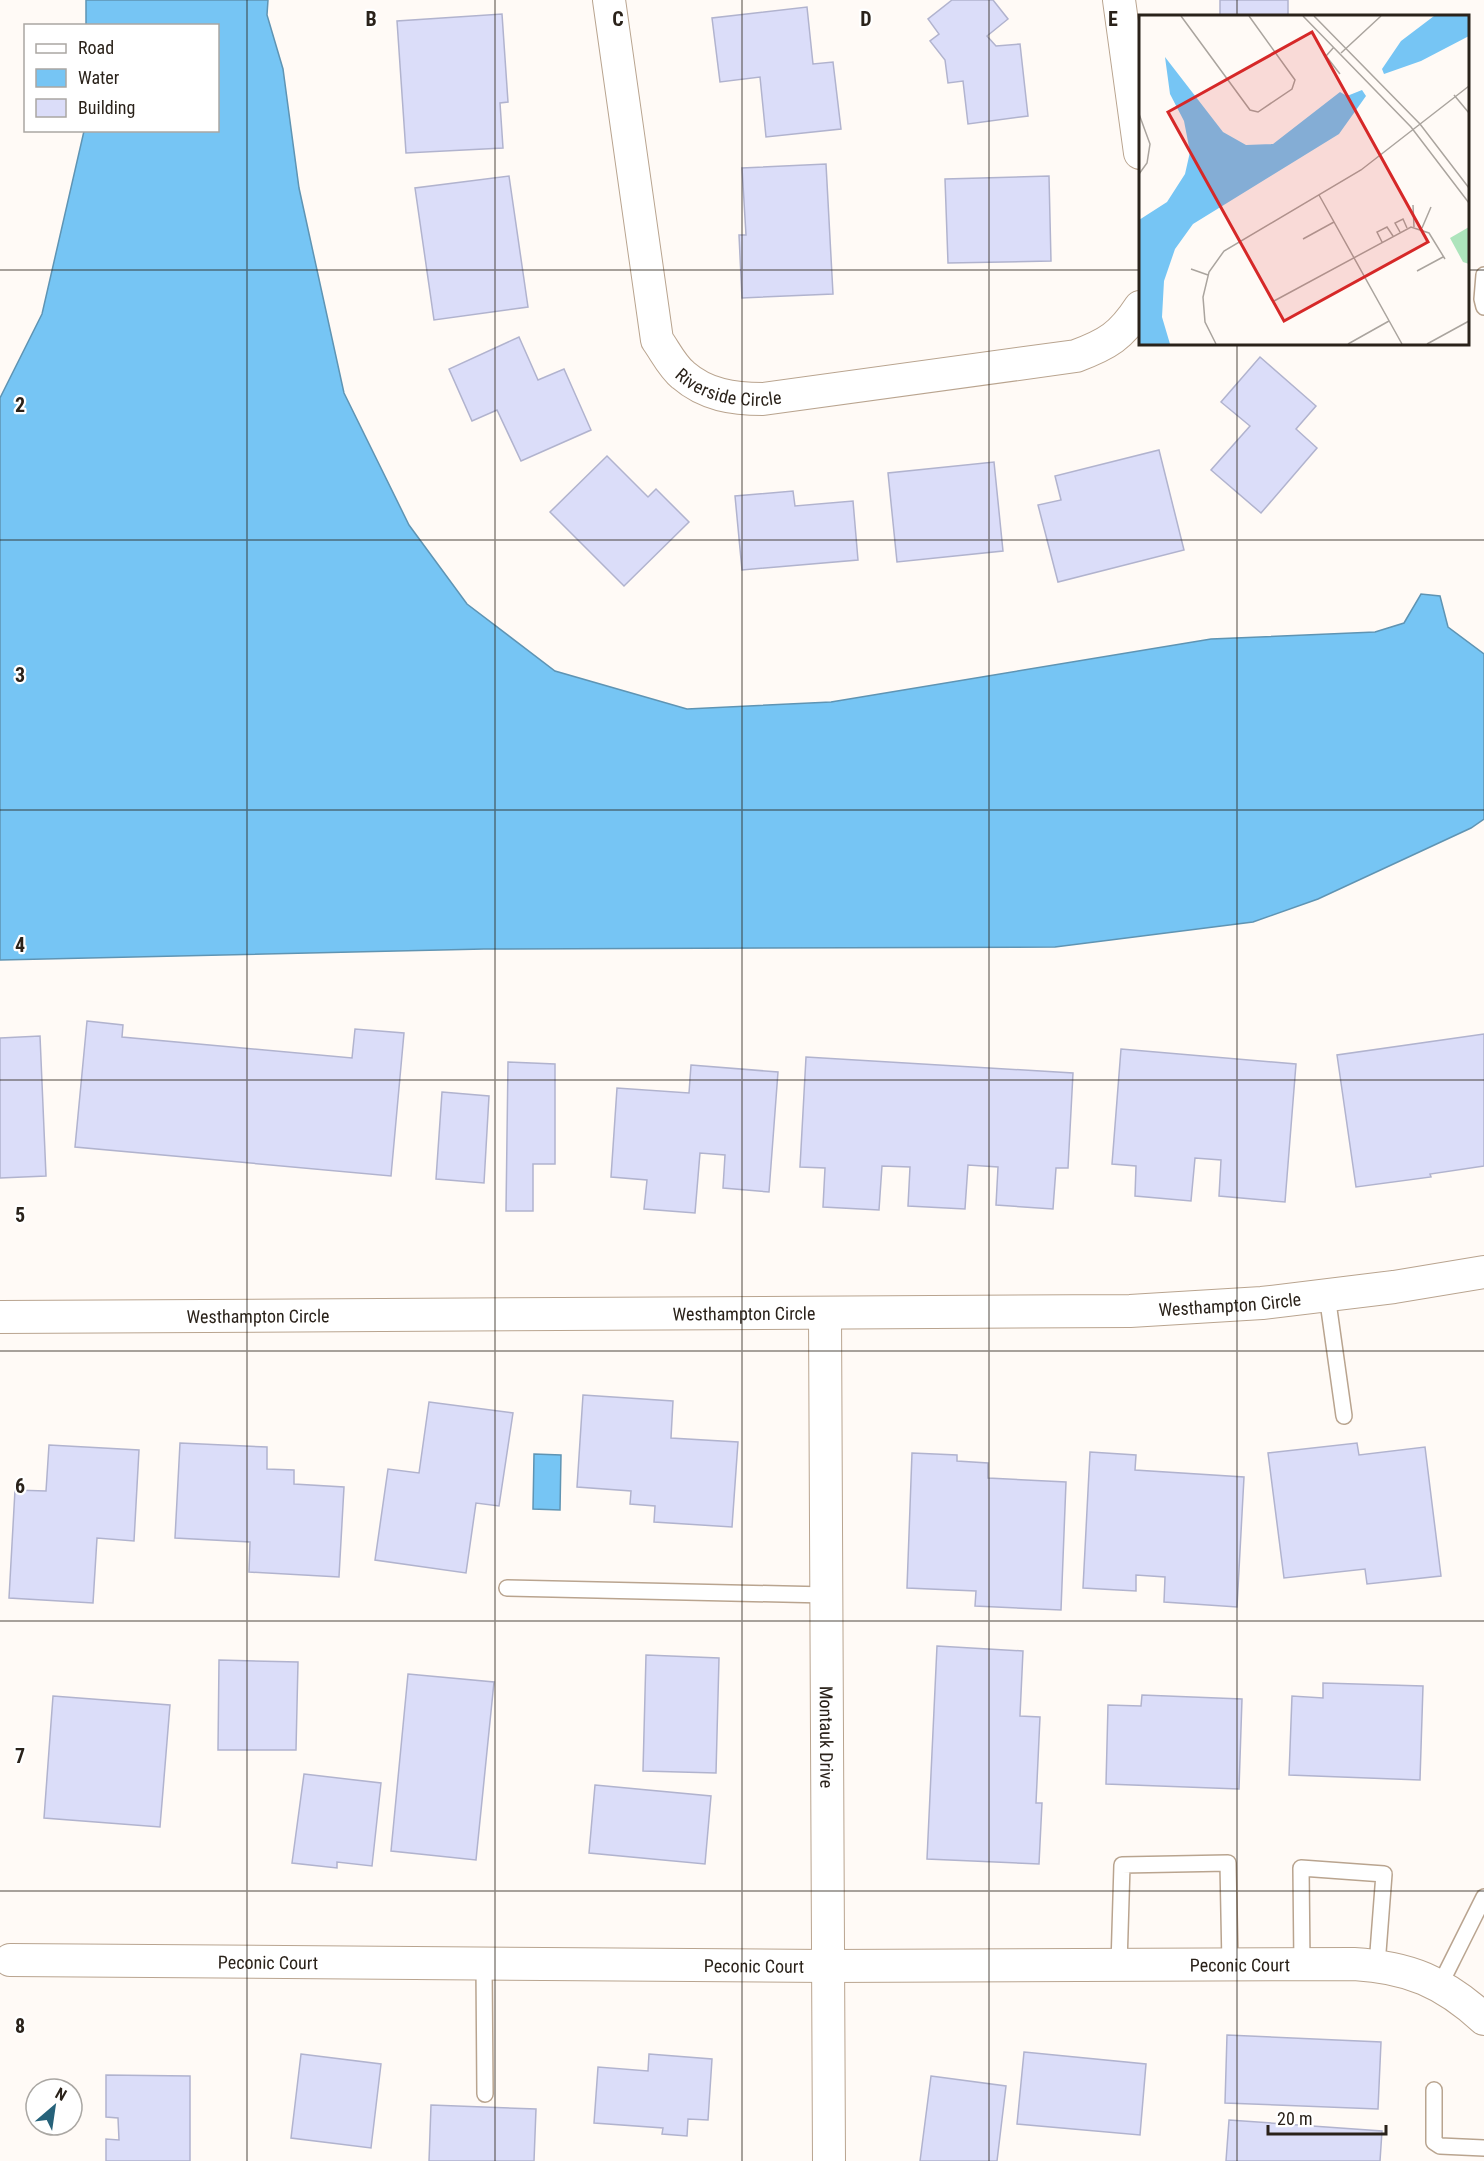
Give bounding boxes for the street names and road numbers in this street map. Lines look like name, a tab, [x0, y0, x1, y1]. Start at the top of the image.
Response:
street label: Riverside Circle	[672, 363, 782, 410]
street label: Westhampton Circle	[1158, 1288, 1302, 1320]
street label: Westhampton Circle	[672, 1302, 815, 1324]
street label: Westhampton Circle	[187, 1305, 329, 1327]
street label: Montauk Drive	[816, 1686, 838, 1788]
street label: Peconic Court	[218, 1951, 318, 1973]
street label: Peconic Court	[1190, 1954, 1290, 1975]
street label: Peconic Court	[704, 1955, 804, 1976]

